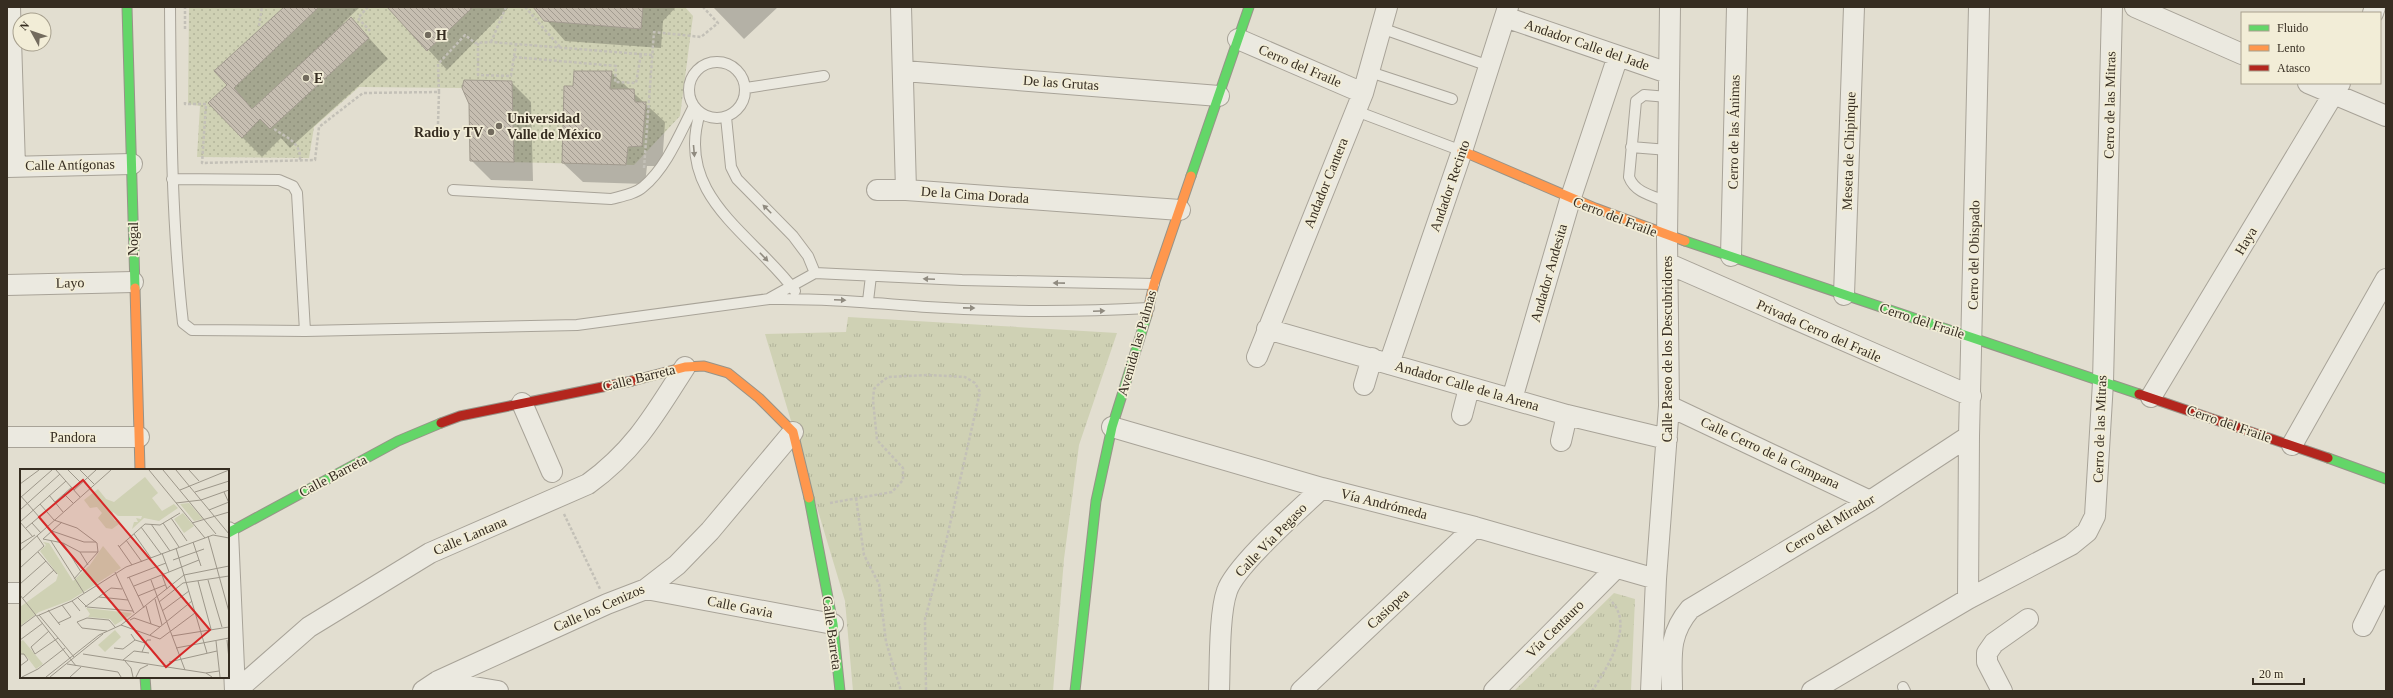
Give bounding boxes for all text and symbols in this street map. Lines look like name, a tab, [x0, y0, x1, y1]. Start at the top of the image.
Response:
north arrow	[12, 12, 52, 52]
legend	[2241, 12, 2381, 84]
street label: Andador Calle del Jade	[1523, 17, 1651, 73]
text: N	[17, 19, 32, 32]
text: Fluido	[2277, 21, 2308, 35]
place label: H	[436, 28, 447, 43]
marker: H	[423, 30, 433, 40]
text: Lento	[2277, 41, 2305, 55]
street label: Cerro del Fraile	[1256, 42, 1344, 90]
street label: Cerro de las Mitras	[2102, 51, 2118, 159]
text: Atasco	[2277, 61, 2310, 75]
place label: E	[314, 71, 323, 86]
marker: E	[301, 73, 311, 83]
street label: De las Grutas	[1022, 73, 1100, 93]
street label: Cerro de las Ánimas	[1725, 75, 1742, 189]
street label: Meseta de Chipinque	[1839, 91, 1859, 211]
place label: Universidad Valle de México	[507, 111, 601, 142]
marker: Universidad Valle de México	[494, 121, 504, 131]
place label: Radio y TV	[414, 125, 483, 140]
marker: Radio y TV	[486, 127, 496, 137]
street label: Andador Cantera	[1301, 135, 1351, 230]
street label: Andador Recinto	[1427, 138, 1473, 234]
one-way arrow	[691, 145, 698, 157]
street label: Calle Antígonas	[25, 157, 115, 173]
street label: De la Cima Dorada	[920, 184, 1030, 206]
street label: Cerro del Fraile	[1571, 194, 1659, 240]
street label: Cerro del Obispado	[1966, 200, 1982, 310]
one-way arrow	[762, 204, 772, 214]
street label: Andador Andesita	[1528, 221, 1570, 324]
street label: Nogal	[126, 222, 141, 256]
street label: Haya	[2232, 224, 2260, 258]
one-way arrow	[759, 252, 769, 262]
street label: Calle Paseo de los Descubridores	[1660, 256, 1675, 442]
street label: Layo	[55, 275, 85, 291]
one-way arrow	[923, 275, 935, 282]
one-way arrow	[1053, 280, 1065, 287]
street label: Avenida las Palmas	[1115, 288, 1159, 398]
one-way arrow	[834, 297, 846, 304]
street label: Privada Cerro del Fraile	[1754, 297, 1884, 365]
street label: Cerro del Fraile	[1878, 300, 1966, 342]
one-way arrow	[963, 305, 976, 311]
one-way arrow	[1093, 307, 1105, 314]
street label: Andador Calle de la Arena	[1393, 358, 1542, 414]
street label: Calle Barreta	[601, 362, 678, 394]
street label: Cerro de las Mitras	[2091, 375, 2109, 483]
street label: Cerro del Fraile	[2185, 402, 2273, 446]
street label: Calle Cerro de la Campana	[1698, 414, 1843, 492]
street label: Pandora	[50, 430, 97, 445]
street label: Calle Barreta	[297, 452, 370, 500]
inset map	[20, 469, 229, 678]
street label: Vía Andrómeda	[1339, 486, 1430, 522]
street label: Cerro del Mirador	[1782, 491, 1878, 557]
street label: Calle Vía Pegaso	[1232, 500, 1310, 580]
street label: Calle Lantana	[431, 514, 510, 558]
street label: Calle los Cenizos	[551, 581, 647, 635]
street label: Casiopea	[1364, 585, 1412, 632]
street label: Calle Gavia	[706, 593, 775, 621]
street label: Calle Barreta	[819, 595, 845, 672]
street label: Vía Centauro	[1523, 597, 1587, 661]
scale bar	[2253, 660, 2304, 686]
text: 20 m	[2259, 667, 2284, 681]

